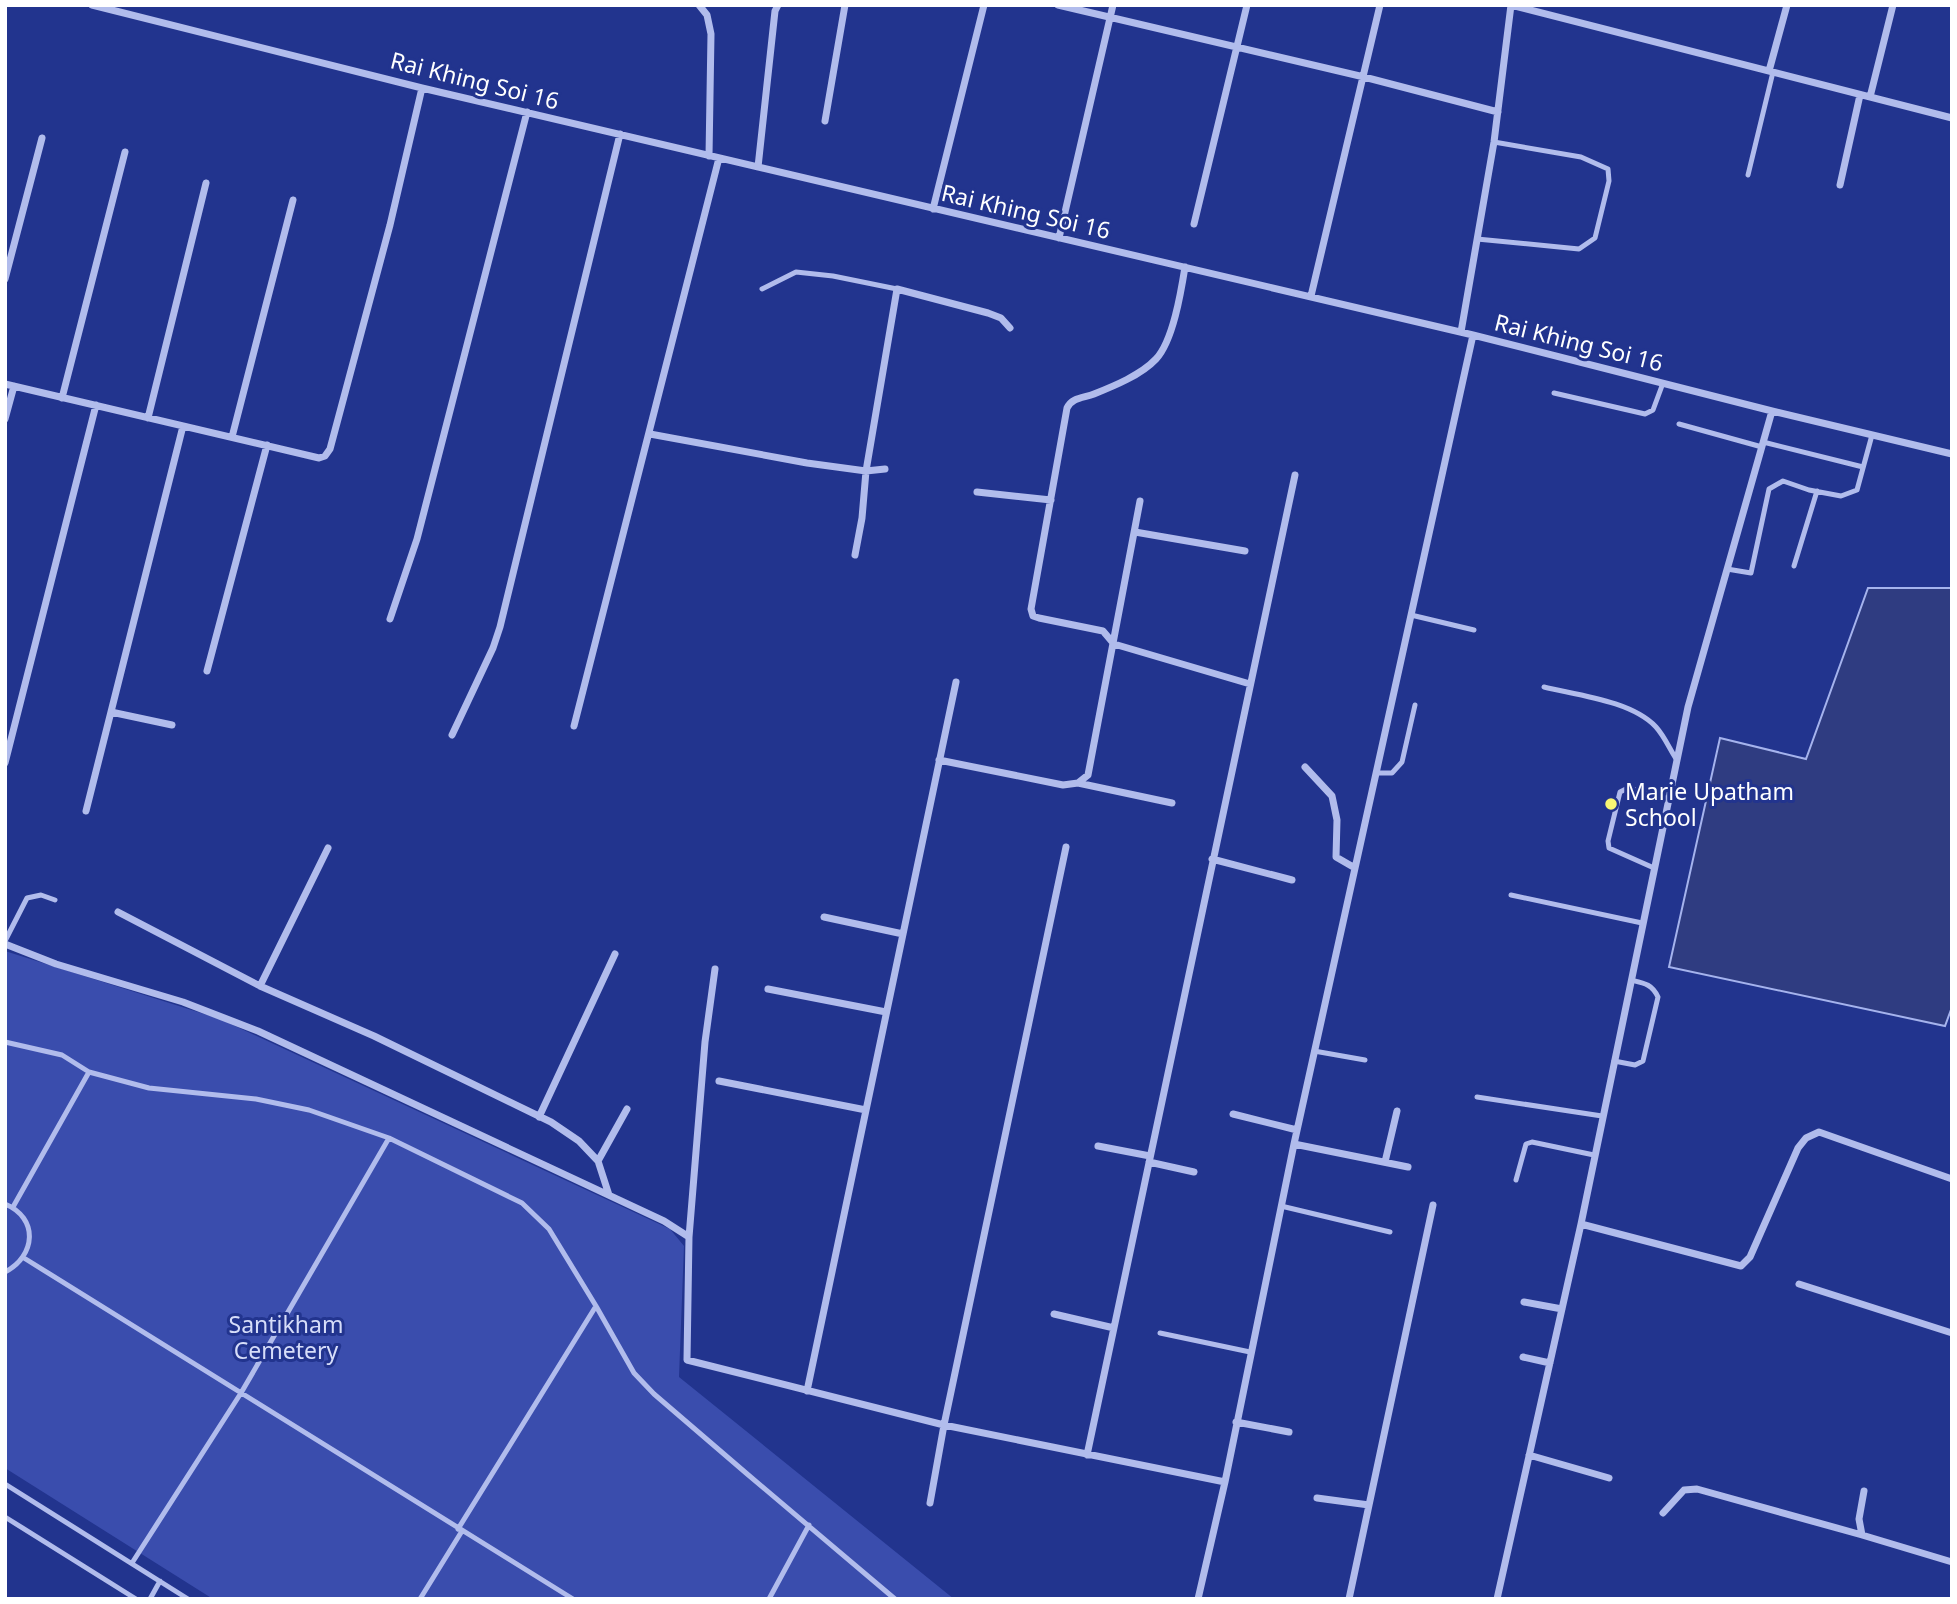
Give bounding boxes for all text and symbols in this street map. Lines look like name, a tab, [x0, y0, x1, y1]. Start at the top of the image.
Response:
street label: Rai Khing Soi 16	[387, 44, 563, 116]
street label: Rai Khing Soi 16	[938, 176, 1114, 246]
street label: Rai Khing Soi 16	[1491, 306, 1667, 378]
place label: Marie Upatham School	[1625, 775, 1794, 833]
marker: Marie Upatham School	[1603, 796, 1619, 812]
park label: Santikham Cemetery	[229, 1308, 343, 1366]

